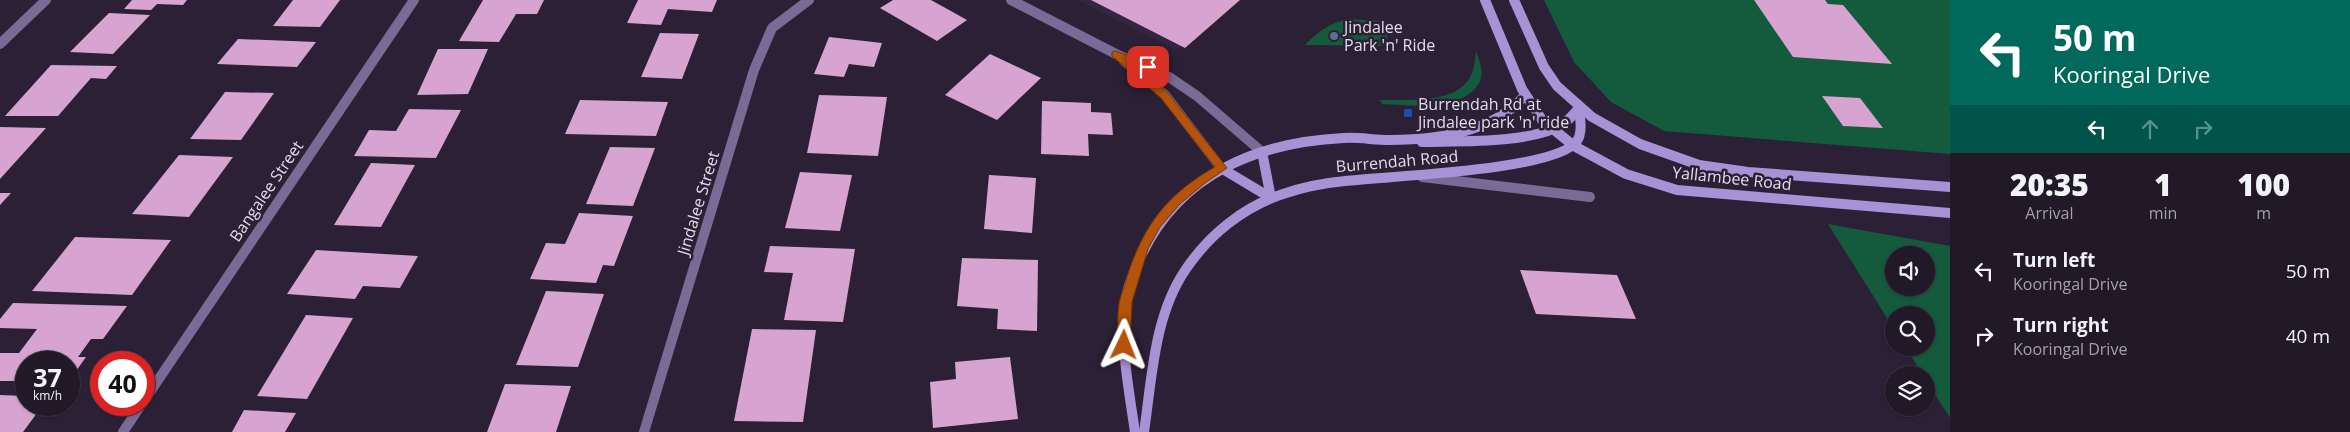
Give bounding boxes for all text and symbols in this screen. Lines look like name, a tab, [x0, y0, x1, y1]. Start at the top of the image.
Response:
text: 50 m	[2053, 14, 2136, 61]
place label: Jindalee Park 'n' Ride	[1342, 16, 1435, 56]
icon: left	[1970, 20, 2035, 85]
marker: Jindalee Park 'n' Ride	[1328, 30, 1340, 42]
pin	[1127, 46, 1169, 88]
icon: arrive	[1134, 53, 1162, 81]
text: Kooringal Drive	[2053, 59, 2210, 89]
place label: Burrendah Rd at Jindalee park 'n' ride	[1416, 93, 1569, 133]
marker: Burrendah Rd at Jindalee park 'n' ride	[1402, 107, 1414, 119]
icon: left	[2083, 115, 2111, 143]
icon: ahead	[2136, 115, 2164, 143]
icon: right	[2189, 115, 2217, 143]
street label: Bangalee Street	[224, 136, 308, 246]
street label: Burrendah Road	[1335, 145, 1459, 177]
street label: Jindalee Street	[671, 148, 724, 260]
street label: Yallambee Road	[1671, 161, 1793, 195]
text: 20:35	[2010, 164, 2089, 205]
text: 1	[2154, 164, 2172, 205]
text: 100	[2237, 164, 2290, 205]
text: Arrival	[2025, 202, 2073, 224]
text: min	[2149, 202, 2177, 224]
text: m	[2256, 202, 2271, 224]
map controls	[1885, 246, 1935, 416]
button: sound	[1885, 246, 1935, 296]
text: Turn left	[2013, 247, 2095, 273]
icon: left	[1970, 257, 1998, 285]
text: 50 m	[2286, 258, 2330, 284]
text: Kooringal Drive	[2013, 273, 2127, 295]
button: search	[1885, 306, 1935, 356]
text: Turn right	[2013, 312, 2108, 338]
position arrow	[1097, 318, 1149, 370]
icon: right	[1970, 322, 1998, 350]
text: 40 m	[2286, 323, 2330, 349]
text: Kooringal Drive	[2013, 338, 2127, 360]
speed limit sign: 40	[90, 351, 155, 416]
text: 37	[33, 360, 62, 394]
button: layers	[1885, 366, 1935, 416]
text: km/h	[33, 387, 62, 404]

